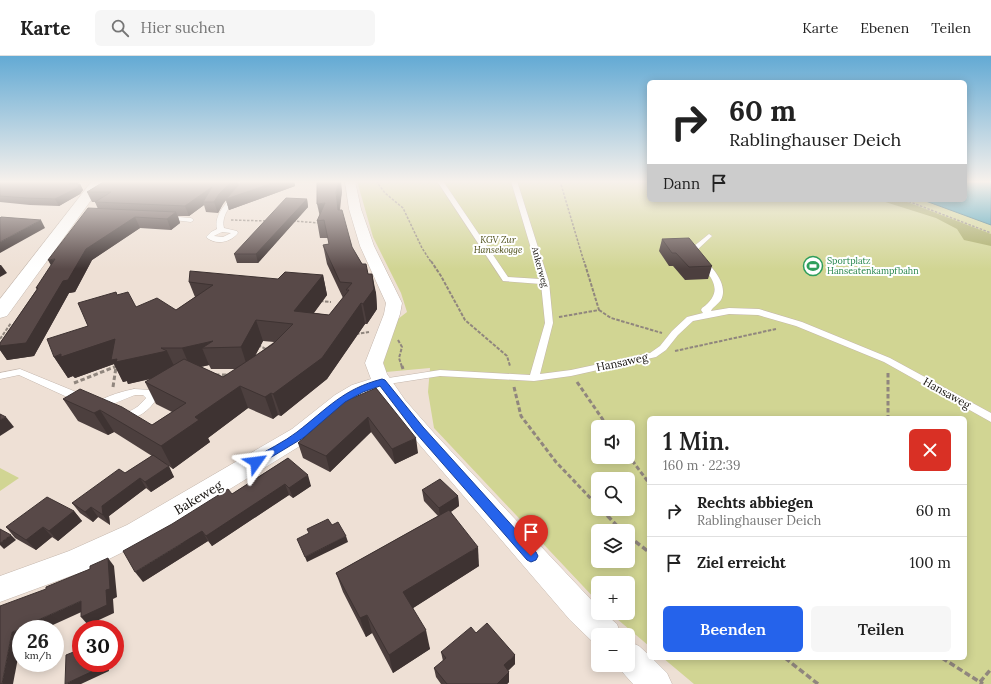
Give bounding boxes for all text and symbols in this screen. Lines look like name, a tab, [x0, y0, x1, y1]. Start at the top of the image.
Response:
search box	[95, 10, 375, 46]
text: Karte	[20, 16, 71, 40]
icon: search	[109, 17, 131, 39]
text: Hier suchen	[141, 18, 225, 37]
text: Karte	[802, 19, 838, 37]
text: Ebenen	[860, 19, 909, 37]
text: Teilen	[931, 19, 971, 37]
text: 60 m	[729, 93, 796, 129]
icon: right	[663, 96, 715, 148]
text: Rablinghauser Deich	[729, 128, 901, 151]
icon: arrive	[708, 172, 730, 194]
text: Dann	[663, 174, 700, 193]
park label: KGV Zur Hansekogge	[474, 234, 522, 255]
street label: Ankerweg	[530, 244, 551, 289]
sports icon: Sportplatz Hanseatenkampfbahn	[802, 255, 824, 277]
place label: Sportplatz Hanseatenkampfbahn	[827, 255, 919, 276]
street label: Hansaweg	[595, 350, 650, 374]
street label: Hansaweg	[921, 374, 974, 412]
map controls	[591, 420, 635, 672]
button: sound	[591, 420, 635, 464]
text: 1 Min.	[663, 426, 730, 457]
button: close	[909, 429, 951, 471]
position arrow	[235, 441, 277, 483]
text: 160 m · 22:39	[663, 457, 740, 474]
button: search	[591, 472, 635, 516]
street label: Bakeweg	[171, 476, 226, 518]
text: Rechts abbiegen	[697, 493, 813, 512]
icon: right	[663, 500, 685, 522]
text: 60 m	[916, 501, 951, 520]
text: Rablinghauser Deich	[697, 512, 821, 529]
pin	[514, 515, 548, 556]
icon: arrive	[520, 521, 542, 543]
button: layers	[591, 524, 635, 568]
icon: arrive	[663, 552, 685, 574]
text: Ziel erreicht	[697, 553, 786, 572]
text: 100 m	[910, 553, 951, 572]
button: +	[591, 576, 635, 620]
button: Beenden	[663, 606, 803, 652]
button: Teilen	[811, 606, 951, 652]
speed limit sign: 30	[72, 620, 124, 672]
text: 26	[27, 628, 49, 653]
button: −	[591, 628, 635, 672]
text: km/h	[24, 649, 52, 662]

